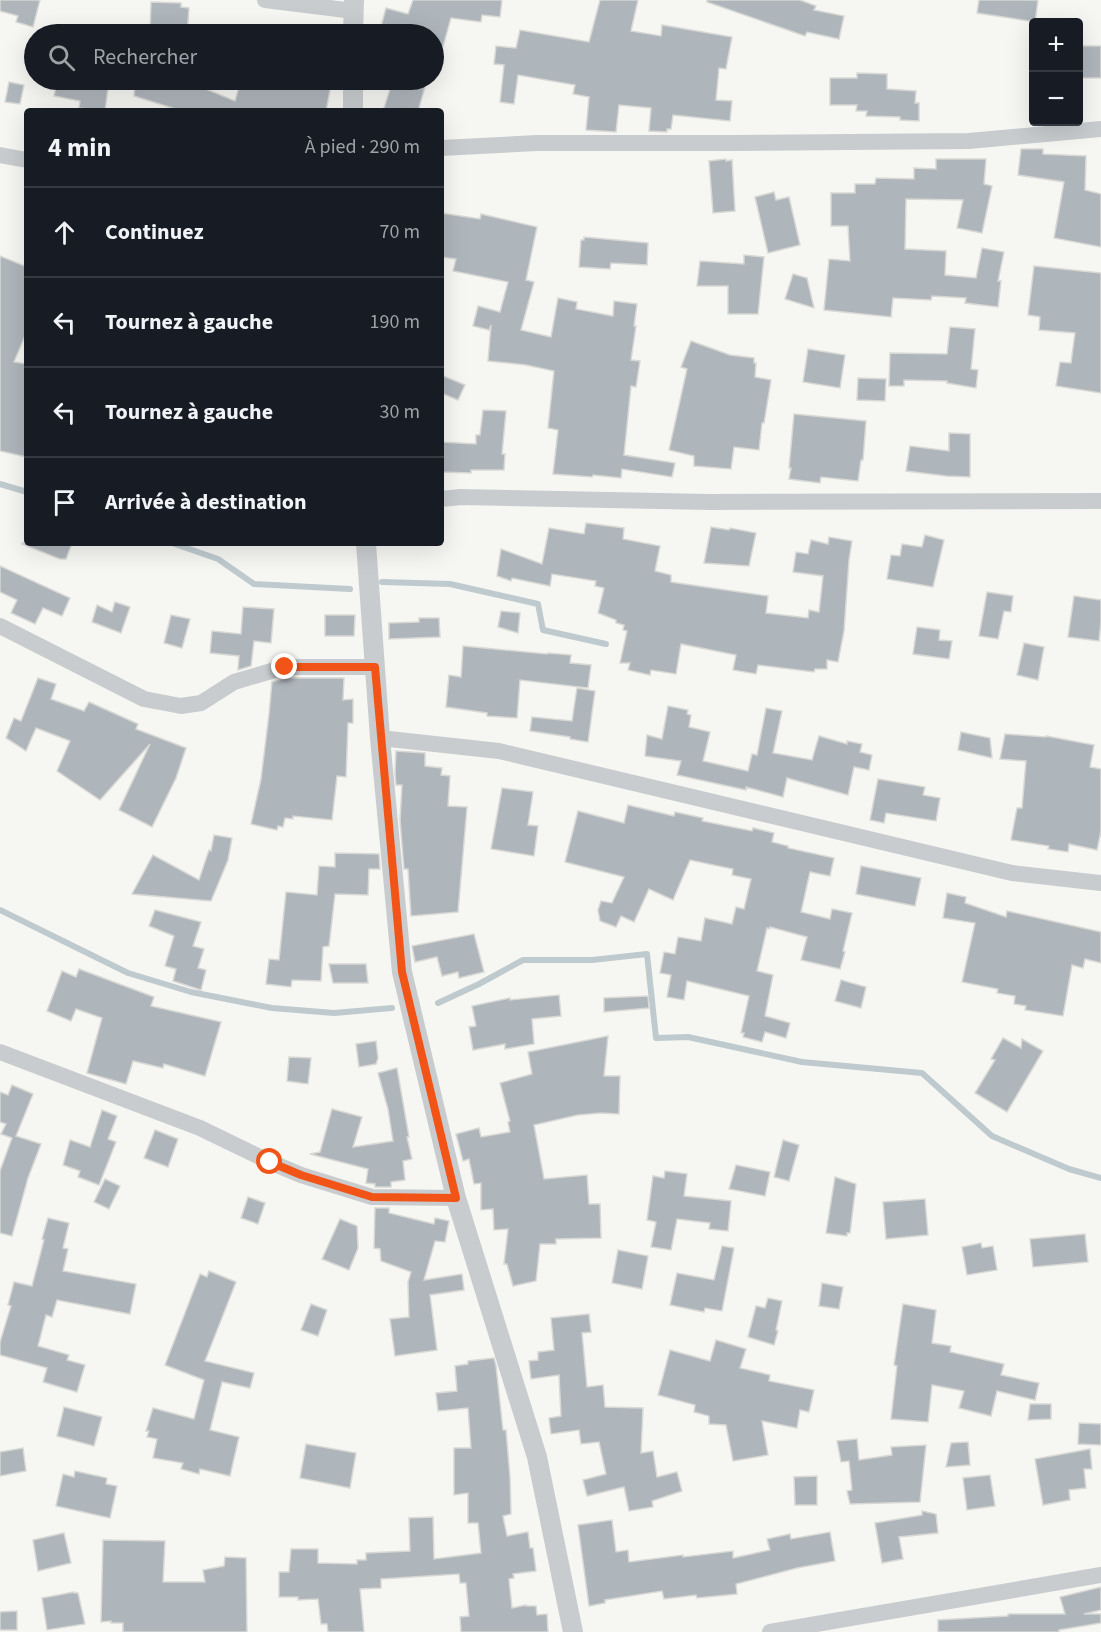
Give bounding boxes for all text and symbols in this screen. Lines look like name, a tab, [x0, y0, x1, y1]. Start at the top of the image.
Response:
map controls	[1029, 18, 1083, 126]
button: +	[1029, 18, 1083, 72]
search box	[24, 24, 444, 90]
icon: search	[45, 41, 78, 74]
text: Rechercher	[93, 41, 197, 73]
button: −	[1029, 72, 1083, 126]
text: 4 min	[48, 129, 111, 166]
text: À pied · 290 m	[305, 133, 420, 161]
icon: ahead	[48, 216, 81, 249]
text: Continuez	[105, 216, 204, 248]
text: 70 m	[380, 218, 420, 246]
icon: left	[48, 306, 81, 339]
text: Tournez à gauche	[105, 306, 273, 338]
text: 190 m	[370, 308, 420, 336]
icon: left	[48, 396, 81, 429]
text: Tournez à gauche	[105, 396, 273, 428]
text: 30 m	[380, 398, 420, 426]
icon: arrive	[48, 486, 81, 519]
text: Arrivée à destination	[105, 486, 307, 518]
route end	[271, 653, 297, 679]
route start	[256, 1148, 282, 1174]

